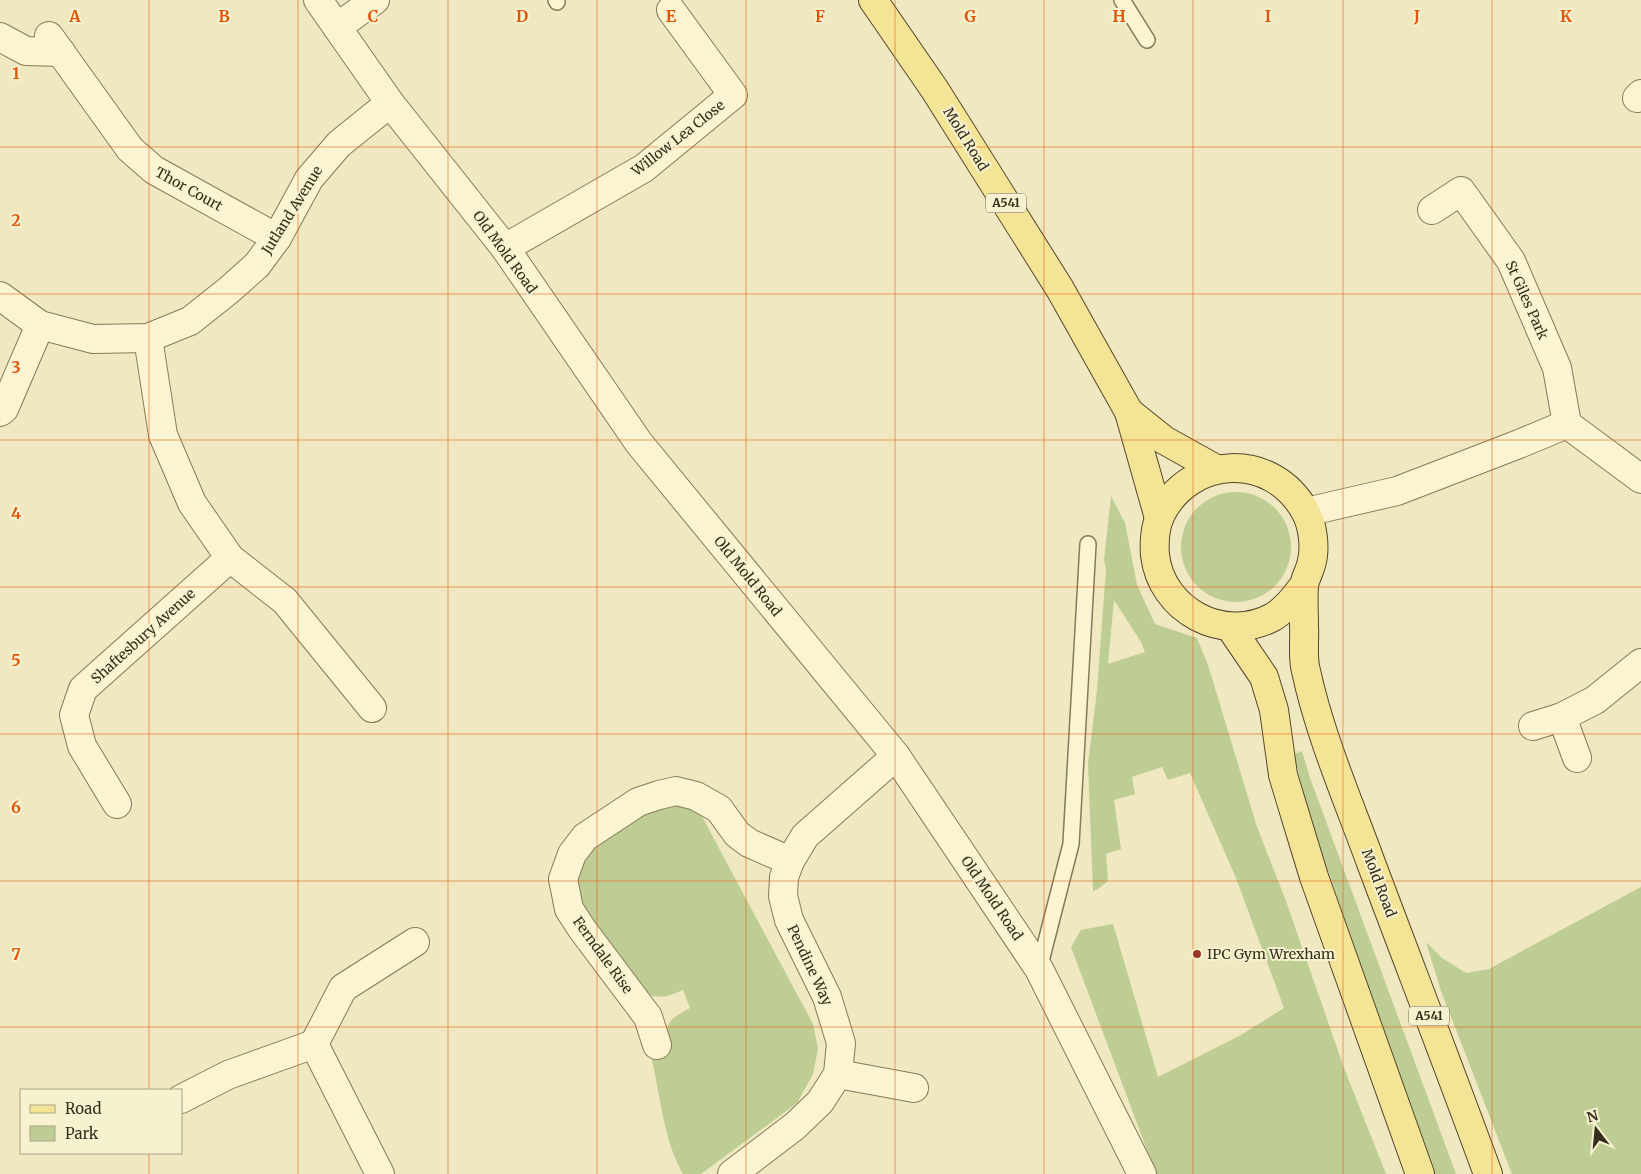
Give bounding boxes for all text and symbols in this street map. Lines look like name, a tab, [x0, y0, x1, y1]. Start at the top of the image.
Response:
text: A	[68, 6, 81, 26]
text: B	[218, 6, 230, 26]
text: C	[368, 6, 378, 26]
text: D	[516, 6, 528, 26]
text: E	[666, 6, 677, 26]
text: F	[815, 6, 825, 26]
text: G	[964, 6, 976, 26]
text: H	[1112, 6, 1126, 26]
text: I	[1265, 6, 1271, 26]
text: J	[1413, 6, 1420, 26]
text: K	[1560, 6, 1572, 26]
text: 1	[12, 63, 20, 83]
street label: Willow Lea Close	[627, 96, 728, 181]
street label: Mold Road	[939, 104, 993, 175]
street label: Jutland Avenue	[257, 162, 326, 258]
street label: Thor Court	[152, 163, 226, 215]
road number: A541	[986, 194, 1026, 212]
street label: Old Mold Road	[469, 207, 541, 297]
text: 2	[11, 210, 21, 230]
street label: St Giles Park	[1502, 258, 1552, 342]
text: 3	[11, 357, 21, 377]
text: 4	[11, 503, 21, 523]
street label: Old Mold Road	[710, 532, 786, 620]
street label: Shaftesbury Avenue	[87, 584, 199, 688]
text: 5	[11, 650, 21, 670]
text: 6	[11, 797, 21, 817]
street label: Mold Road	[1358, 846, 1400, 920]
street label: Old Mold Road	[957, 852, 1027, 944]
street label: Ferndale Rise	[569, 913, 637, 997]
street label: Pendine Way	[783, 922, 837, 1009]
text: 7	[11, 944, 21, 964]
place label: IPC Gym Wrexham	[1207, 945, 1335, 963]
marker: IPC Gym Wrexham	[1191, 948, 1203, 960]
road number: A541	[1409, 1006, 1449, 1026]
legend	[20, 1089, 182, 1154]
text: Road	[65, 1099, 101, 1118]
north arrow	[1571, 1104, 1621, 1154]
text: N	[1585, 1106, 1600, 1127]
text: Park	[65, 1124, 99, 1143]

